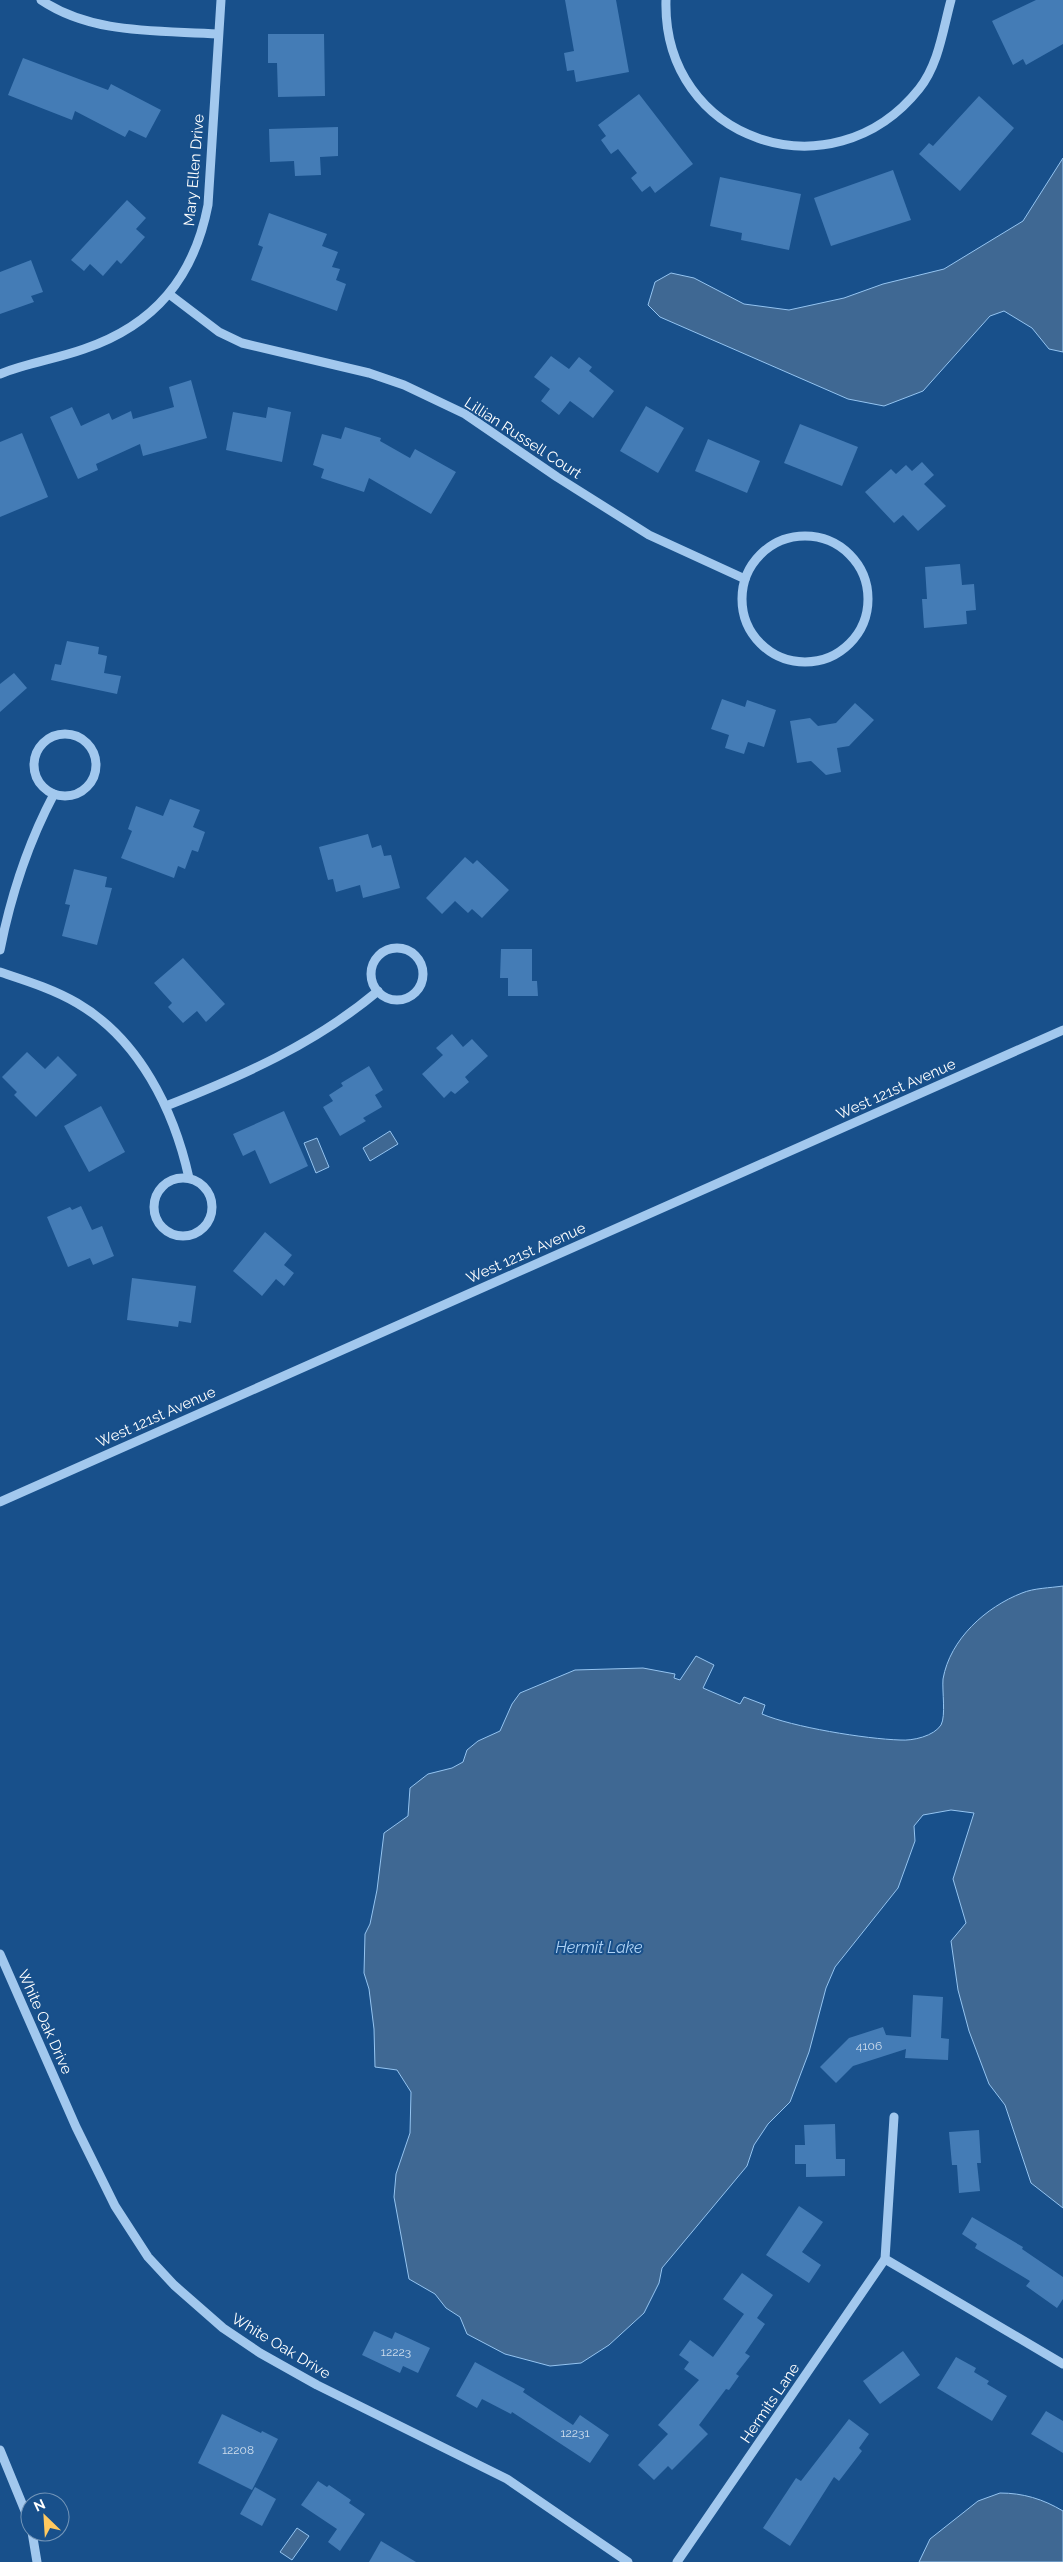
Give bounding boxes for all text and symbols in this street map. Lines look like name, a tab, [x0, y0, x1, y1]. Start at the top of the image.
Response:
street label: Mary Ellen Drive	[180, 113, 208, 227]
street label: Lillian Russell Court	[461, 393, 585, 483]
street label: West 121st Avenue	[834, 1055, 959, 1123]
street label: West 121st Avenue	[464, 1219, 589, 1287]
street label: West 121st Avenue	[94, 1383, 219, 1451]
water label: Hermit Lake	[556, 1938, 643, 1957]
street label: White Oak Drive	[14, 1967, 76, 2077]
house number: 4106	[856, 2039, 882, 2053]
street label: White Oak Drive	[228, 2309, 334, 2383]
house number: 12223	[381, 2345, 411, 2359]
street label: Hermits Lane	[737, 2359, 803, 2446]
house number: 12231	[560, 2426, 590, 2440]
house number: 12208	[222, 2443, 254, 2457]
north arrow	[20, 2492, 70, 2542]
text: N	[31, 2496, 48, 2515]

